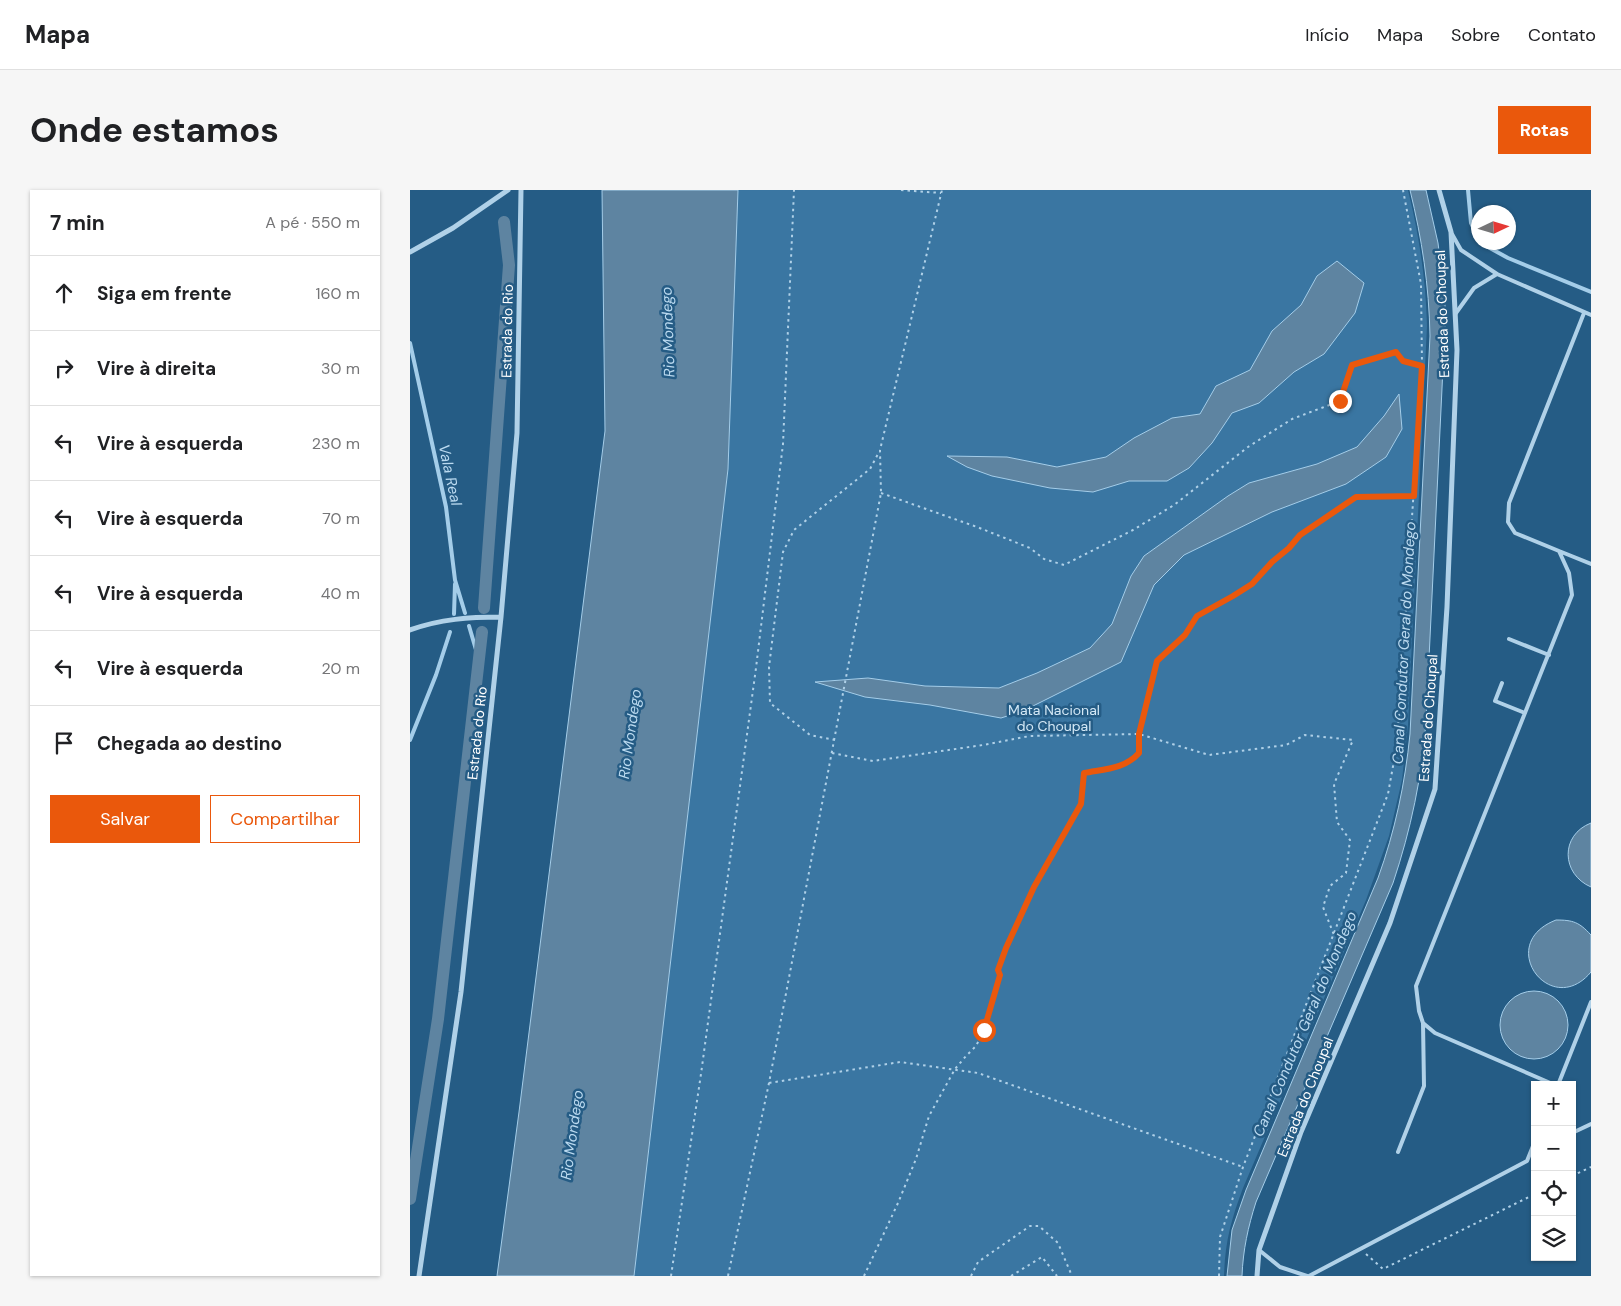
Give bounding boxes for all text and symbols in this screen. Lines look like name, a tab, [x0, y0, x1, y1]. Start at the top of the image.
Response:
text: Mapa	[25, 19, 90, 50]
text: Início	[1305, 23, 1349, 47]
text: Mapa	[1377, 23, 1423, 47]
text: Sobre	[1451, 23, 1500, 47]
text: Contato	[1528, 23, 1596, 47]
button: Rotas	[1498, 106, 1591, 154]
text: Onde estamos	[30, 107, 279, 153]
north arrow	[1471, 205, 1516, 250]
text: 7 min	[50, 209, 105, 237]
text: A pé · 550 m	[265, 212, 360, 233]
street label: Estrada do Choupal	[1431, 250, 1453, 378]
icon: ahead	[50, 279, 78, 307]
text: Siga em frente	[97, 281, 232, 306]
text: 160 m	[316, 283, 360, 304]
street label: Estrada do Rio	[497, 284, 517, 378]
water label: Rio Mondego	[656, 286, 680, 378]
icon: right	[50, 354, 78, 382]
text: Vire à direita	[97, 356, 216, 381]
text: 30 m	[321, 358, 360, 379]
route end	[1329, 390, 1352, 413]
icon: left	[50, 429, 78, 457]
text: Vire à esquerda	[97, 431, 243, 456]
text: 230 m	[312, 433, 360, 454]
water label: Vala Real	[434, 442, 466, 508]
icon: left	[50, 504, 78, 532]
text: Vire à esquerda	[97, 506, 243, 531]
text: 70 m	[322, 508, 360, 529]
water label: Canal Condutor Geral do Mondego	[1388, 521, 1420, 765]
icon: left	[50, 579, 78, 607]
text: Vire à esquerda	[97, 581, 243, 606]
text: 40 m	[321, 583, 360, 604]
icon: left	[50, 654, 78, 682]
street label: Estrada do Choupal	[1415, 654, 1441, 782]
text: Vire à esquerda	[97, 656, 243, 681]
text: 20 m	[321, 658, 360, 679]
street label: Estrada do Rio	[463, 685, 491, 781]
water label: Rio Mondego	[614, 688, 646, 780]
park label: Mata Nacional do Choupal	[1008, 701, 1100, 735]
icon: arrive	[50, 729, 78, 757]
text: Chegada ao destino	[97, 731, 282, 756]
button: Salvar	[50, 795, 200, 843]
button: Compartilhar	[210, 795, 360, 843]
water label: Canal Condutor Geral do Mondego	[1248, 908, 1362, 1140]
route start	[973, 1019, 996, 1042]
street label: Estrada do Choupal	[1273, 1034, 1337, 1160]
map controls	[1531, 1081, 1576, 1261]
button: +	[1531, 1081, 1576, 1126]
water label: Rio Mondego	[556, 1089, 588, 1181]
button: −	[1531, 1126, 1576, 1171]
button: locate	[1531, 1171, 1576, 1216]
button: layers	[1531, 1216, 1576, 1261]

